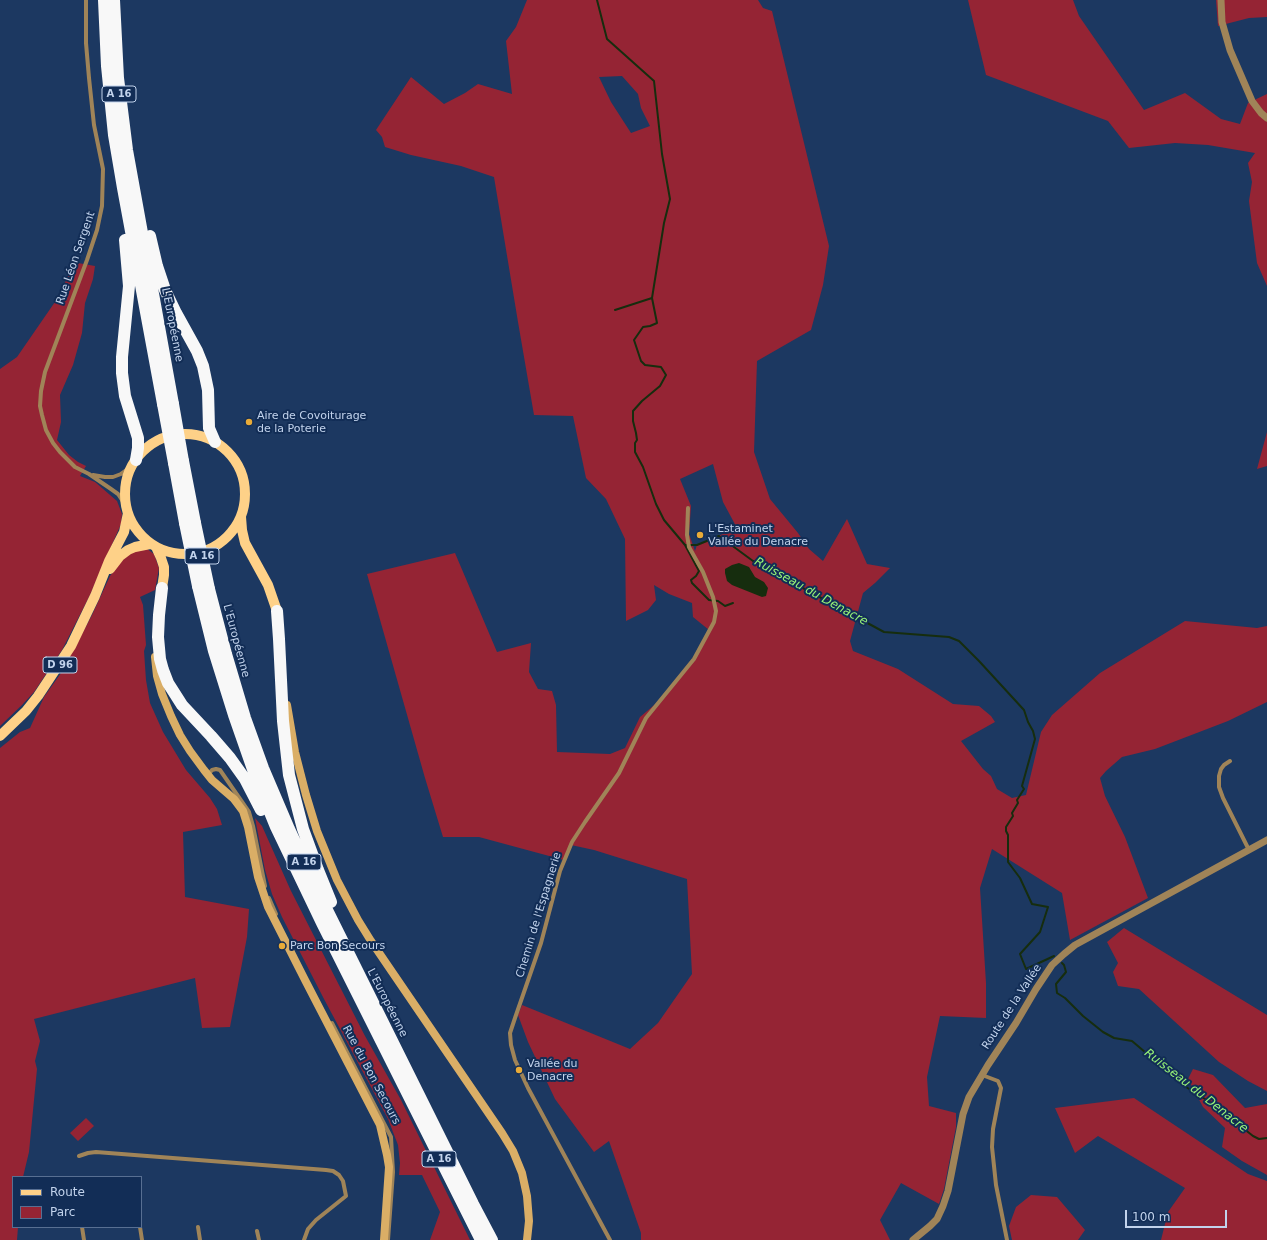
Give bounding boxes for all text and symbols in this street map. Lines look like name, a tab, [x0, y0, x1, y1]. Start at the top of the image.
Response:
road number: A 16	[102, 86, 136, 102]
street label: Rue Léon Sergent	[54, 210, 98, 306]
street label: L'Européenne	[158, 287, 186, 363]
place label: Aire de Covoiturage de la Poterie	[257, 409, 366, 435]
marker: Aire de Covoiturage de la Poterie	[244, 417, 254, 427]
place label: L'Estaminet Vallée du Denacre	[708, 522, 808, 548]
marker: L'Estaminet Vallée du Denacre	[695, 530, 705, 540]
road number: A 16	[185, 548, 219, 564]
water label: Ruisseau du Denacre	[752, 555, 870, 629]
street label: L'Européenne	[220, 603, 252, 679]
road number: D 96	[43, 657, 77, 673]
street label: Chemin de l'Espagnerie	[514, 851, 564, 979]
road number: A 16	[287, 854, 321, 870]
place label: Parc Bon Secours	[290, 939, 385, 953]
marker: Parc Bon Secours	[277, 941, 287, 951]
street label: Route de la Vallée	[979, 962, 1045, 1052]
street label: L'Européenne	[364, 966, 410, 1040]
street label: Rue du Bon Secours	[339, 1023, 403, 1127]
water label: Ruisseau du Denacre	[1141, 1046, 1251, 1136]
place label: Vallée du Denacre	[527, 1057, 578, 1083]
marker: Vallée du Denacre	[514, 1065, 524, 1075]
road number: A 16	[422, 1151, 456, 1167]
legend	[12, 1176, 142, 1228]
text: Route	[50, 1185, 85, 1199]
scale bar	[1127, 1202, 1229, 1228]
text: Parc	[50, 1205, 75, 1219]
text: 100 m	[1132, 1210, 1170, 1224]

